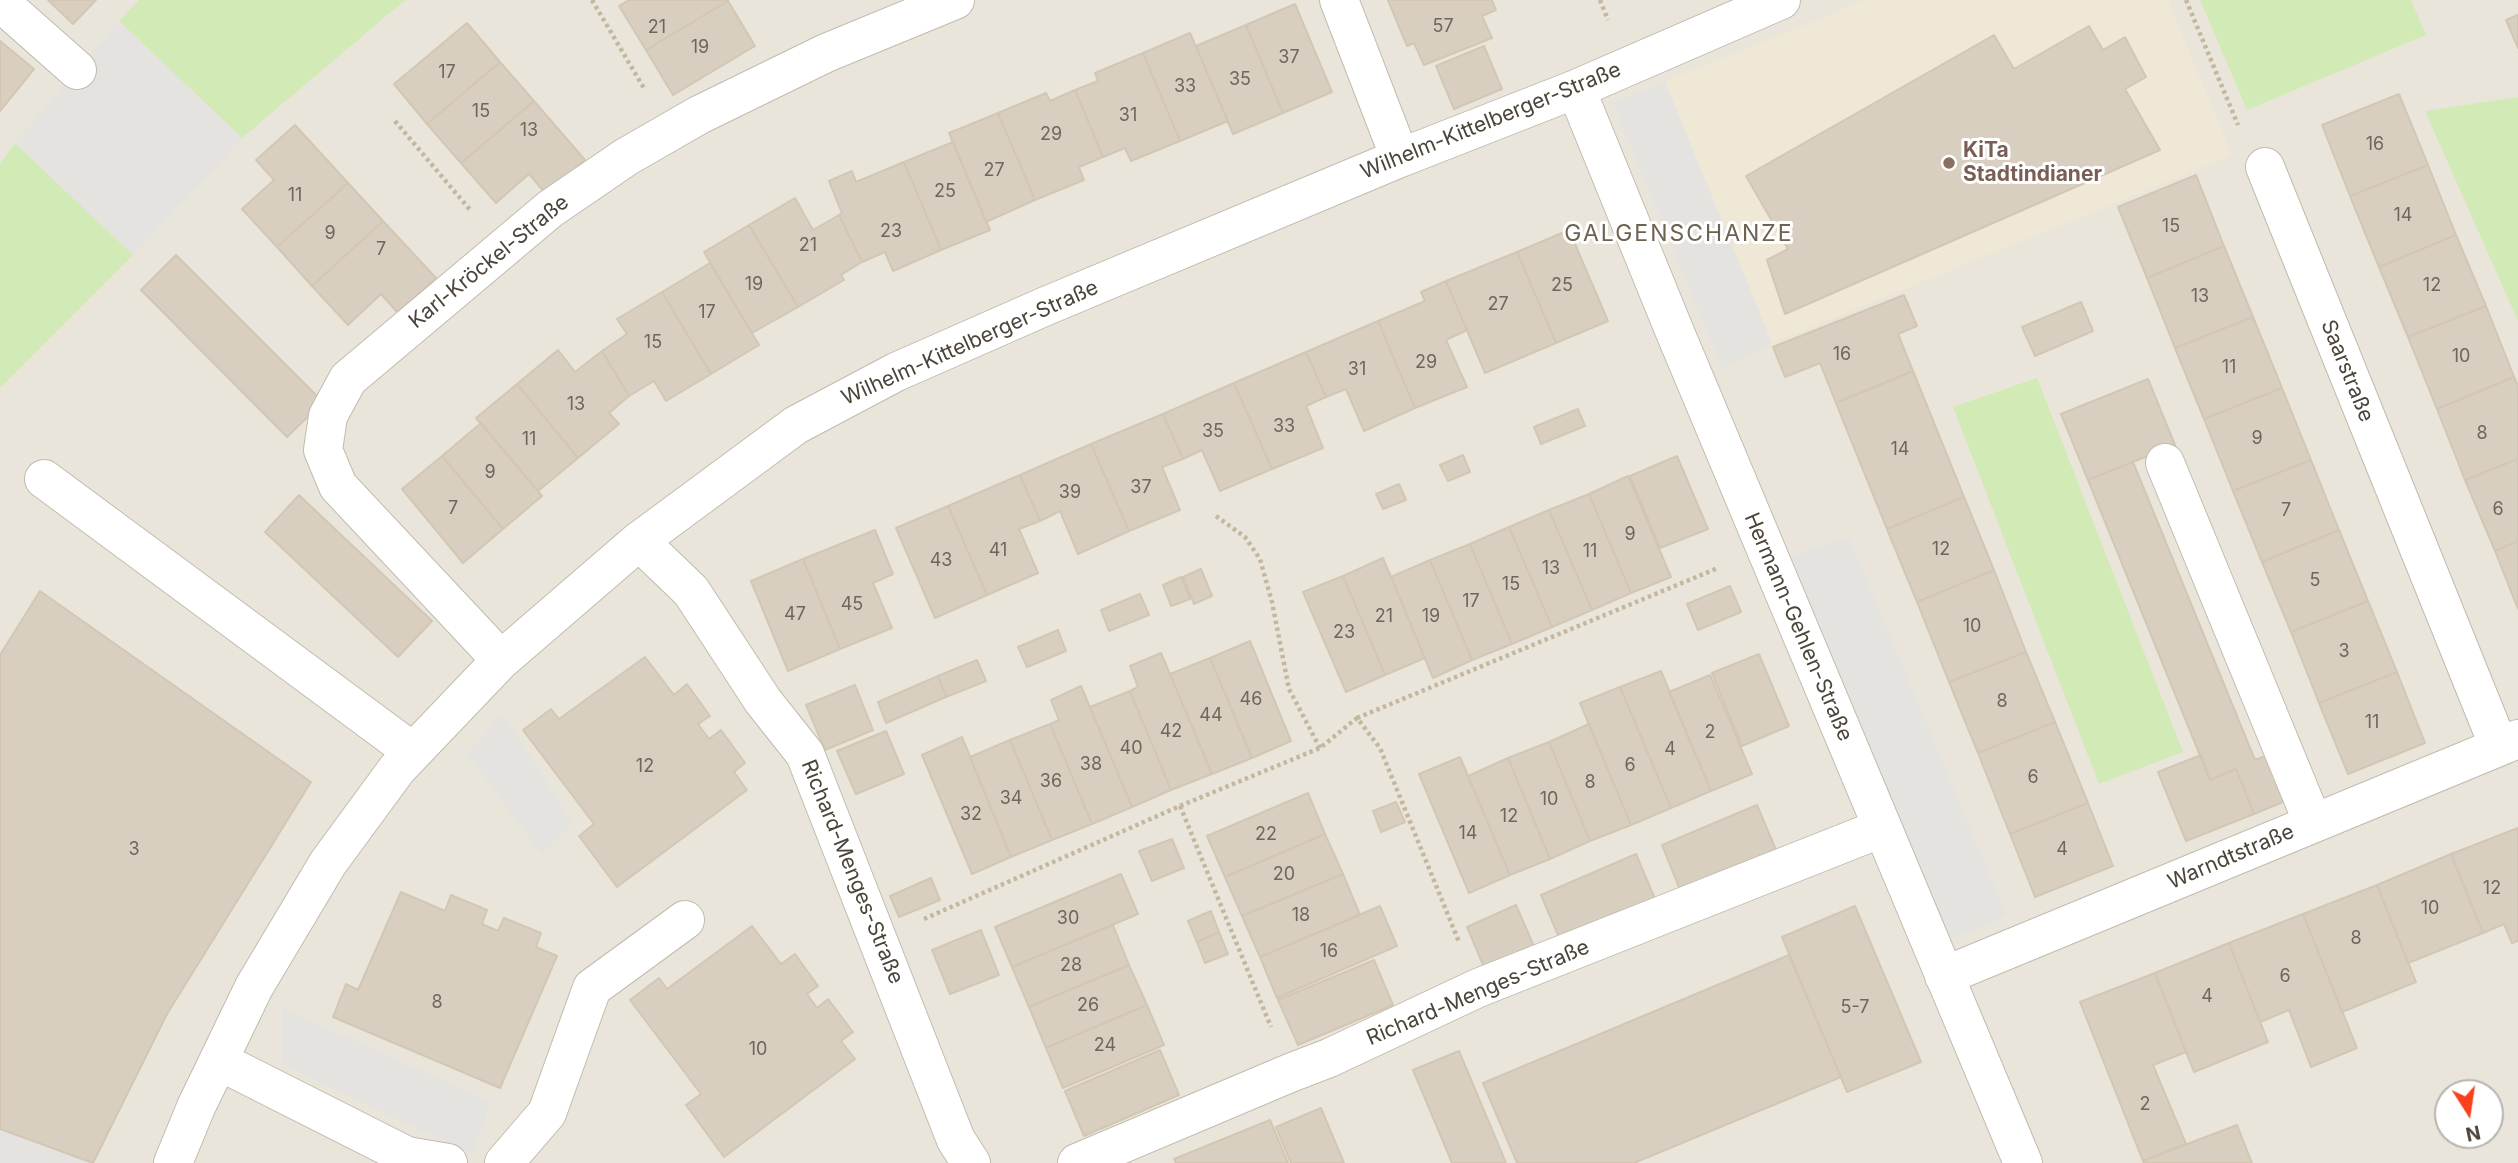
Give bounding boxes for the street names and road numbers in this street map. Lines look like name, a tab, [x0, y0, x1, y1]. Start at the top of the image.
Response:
street label: Wilhelm-Kittelberger-Straße	[1357, 57, 1625, 185]
street label: Karl-Kröckel-Straße	[404, 190, 574, 334]
street label: Wilhelm-Kittelberger-Straße	[838, 275, 1102, 411]
street label: Saarstraße	[2315, 316, 2379, 426]
street label: Hermann-Gehlen-Straße	[1738, 509, 1858, 745]
street label: Richard-Menges-Straße	[795, 756, 909, 988]
street label: Warndtstraße	[2164, 819, 2298, 895]
street label: Richard-Menges-Straße	[1363, 935, 1593, 1051]

